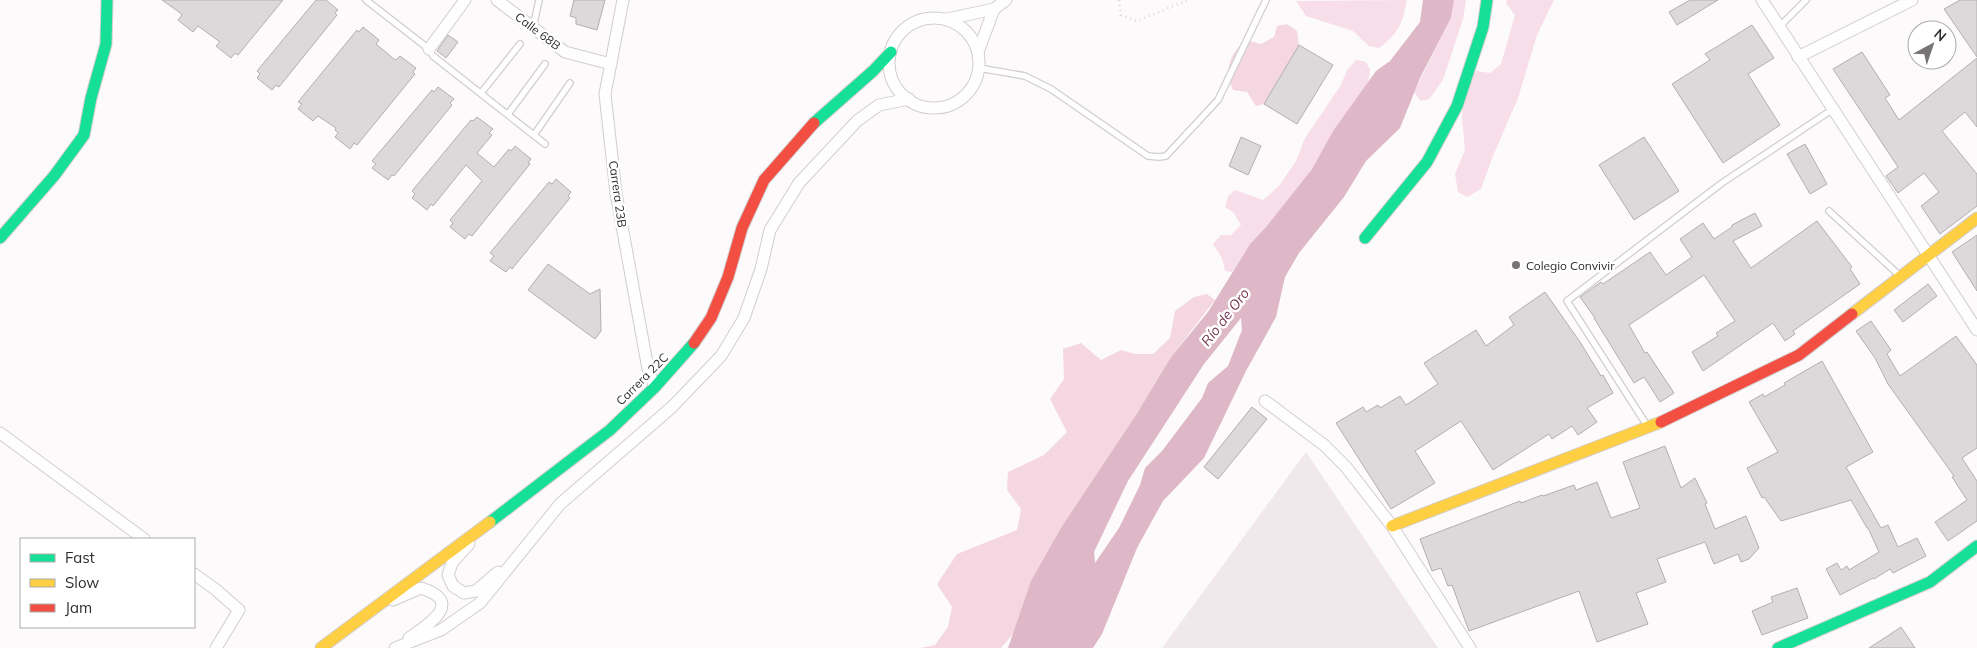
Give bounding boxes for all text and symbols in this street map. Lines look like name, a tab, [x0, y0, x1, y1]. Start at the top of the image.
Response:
street label: Calle 68B	[512, 9, 564, 53]
north arrow	[1907, 20, 1957, 70]
text: N	[1931, 25, 1950, 45]
street label: Carrera 23B	[606, 159, 630, 229]
place label: Colegio Convivir	[1526, 258, 1615, 273]
marker: Colegio Convivir	[1510, 259, 1522, 271]
water label: Río de Oro	[1197, 285, 1253, 349]
street label: Carrera 22C	[613, 350, 671, 408]
legend	[20, 538, 195, 628]
text: Fast	[65, 548, 95, 567]
text: Slow	[65, 573, 99, 592]
text: Jam	[65, 598, 92, 617]

